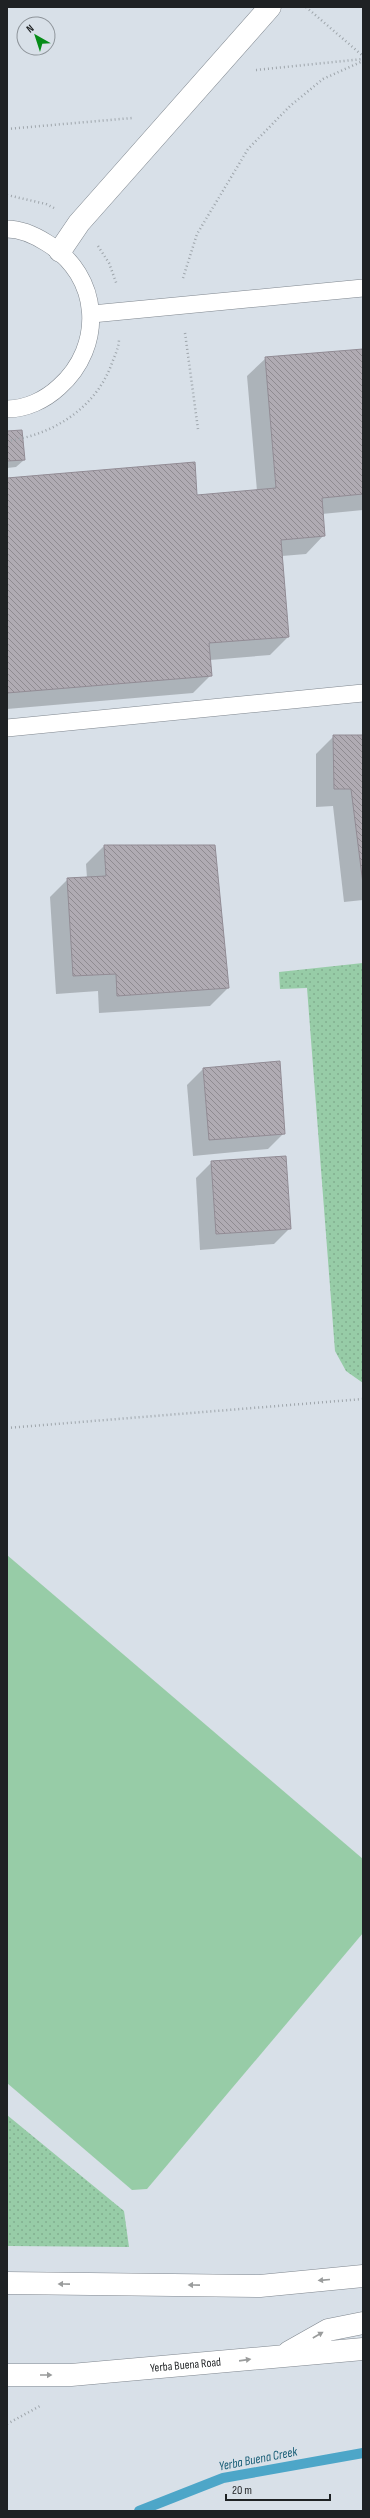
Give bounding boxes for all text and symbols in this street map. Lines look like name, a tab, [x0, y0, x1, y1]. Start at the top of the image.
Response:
north arrow	[16, 16, 56, 56]
text: N	[24, 22, 36, 36]
one-way arrow	[318, 2276, 330, 2283]
one-way arrow	[57, 2281, 70, 2287]
one-way arrow	[187, 2282, 200, 2288]
one-way arrow	[312, 2332, 324, 2339]
street label: Yerba Buena Road	[149, 2354, 222, 2375]
one-way arrow	[239, 2357, 251, 2363]
one-way arrow	[40, 2372, 53, 2378]
water label: Yerba Buena Creek	[218, 2443, 300, 2474]
scale bar	[226, 2476, 330, 2502]
text: 20 m	[232, 2483, 252, 2498]

